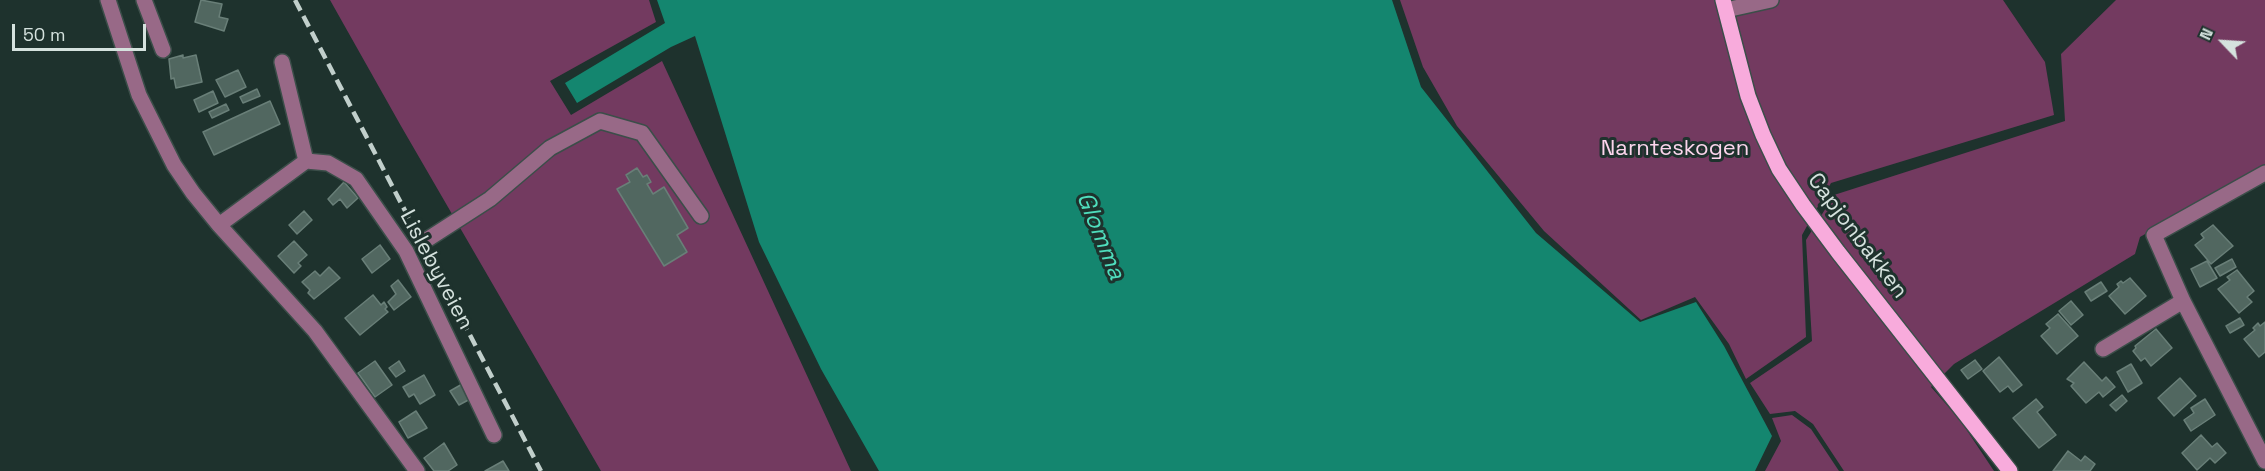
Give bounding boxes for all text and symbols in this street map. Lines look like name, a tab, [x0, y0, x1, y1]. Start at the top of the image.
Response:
scale bar	[15, 12, 148, 50]
north arrow	[2193, 12, 2253, 72]
text: 50 m	[23, 23, 65, 46]
text: N	[2194, 25, 2218, 43]
park label: Narnteskogen	[1601, 136, 1749, 162]
street label: Capjonbakken	[1801, 168, 1913, 304]
water label: Glomma	[1069, 188, 1131, 284]
street label: Lislebyveien	[394, 206, 478, 334]

